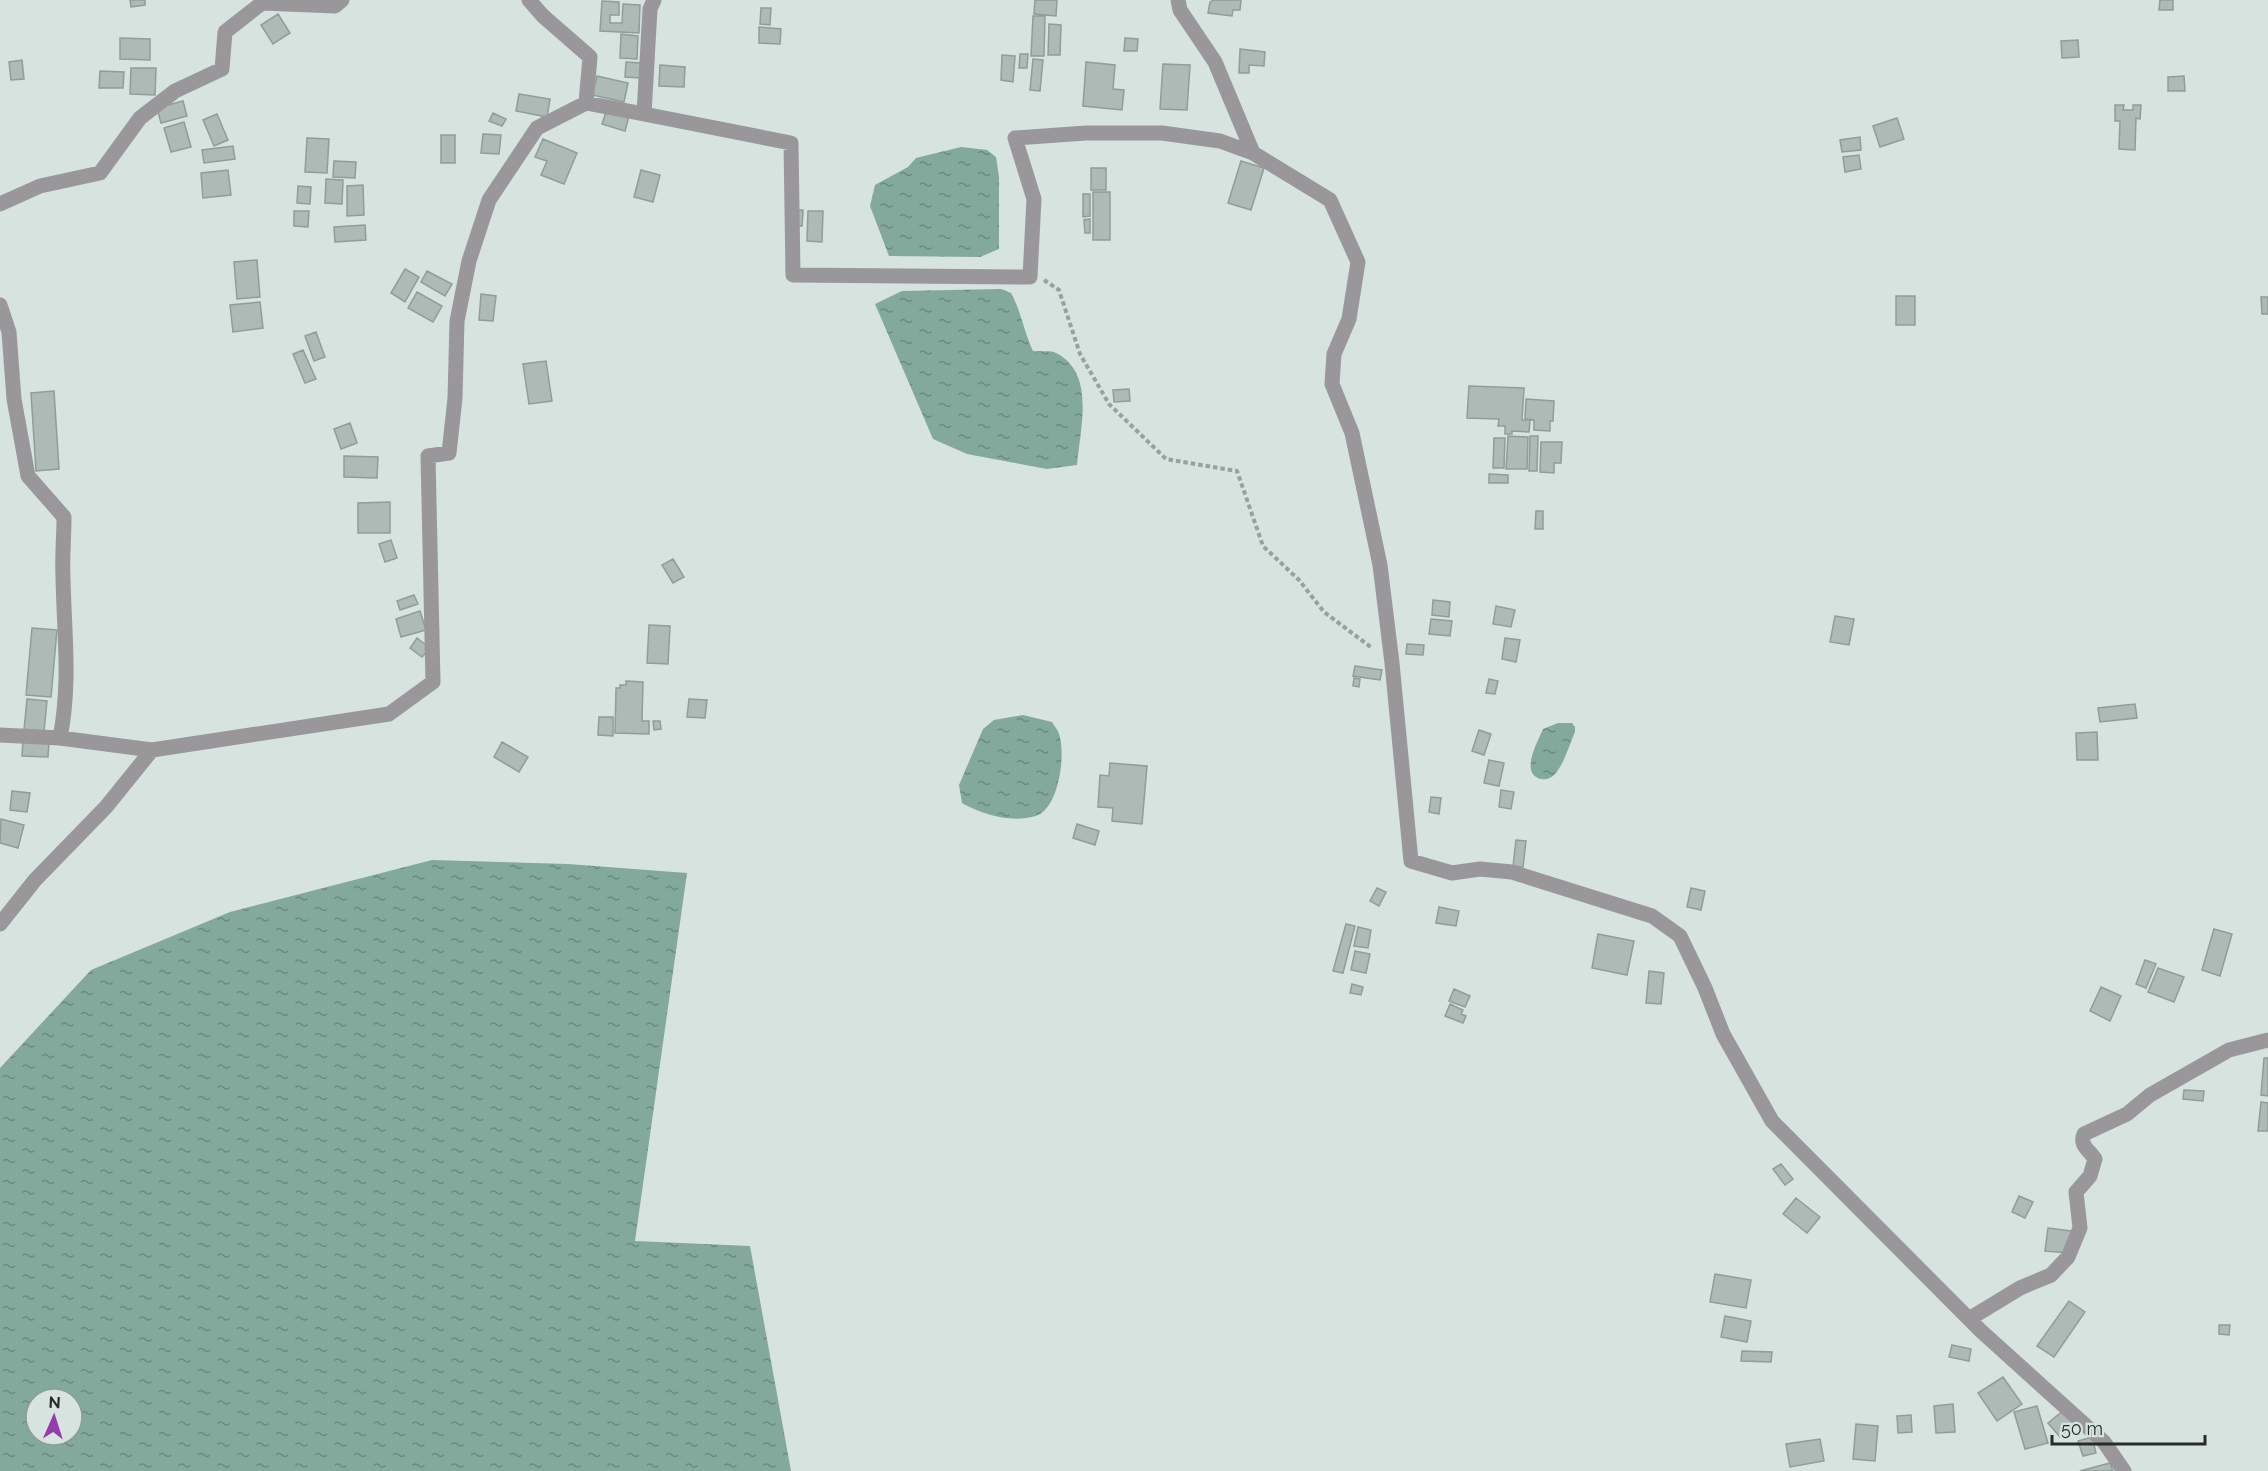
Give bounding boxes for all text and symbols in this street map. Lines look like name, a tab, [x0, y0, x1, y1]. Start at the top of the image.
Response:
north arrow	[24, 1387, 84, 1447]
text: N	[48, 1393, 61, 1412]
scale bar	[2052, 1408, 2205, 1446]
text: 50 m	[2061, 1418, 2103, 1439]

